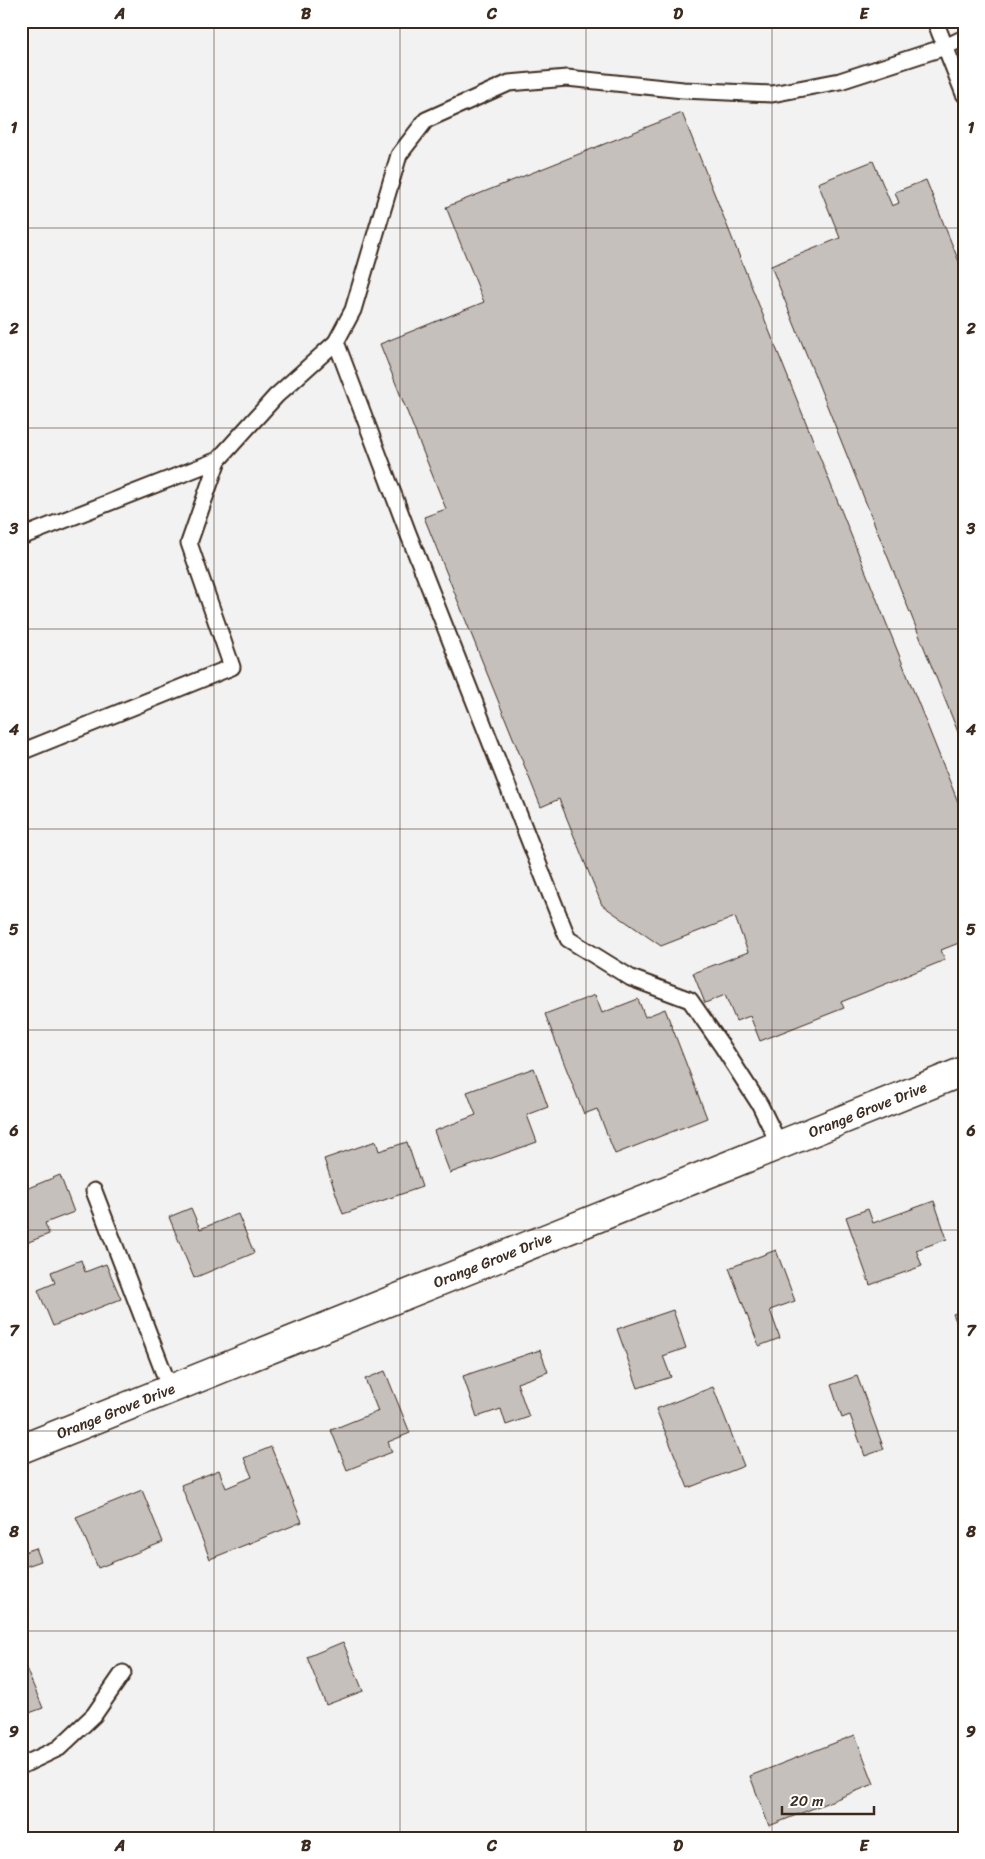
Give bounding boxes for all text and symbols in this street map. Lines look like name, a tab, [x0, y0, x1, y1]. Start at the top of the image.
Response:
text: A	[114, 0, 125, 28]
text: B	[301, 0, 312, 28]
text: C	[486, 0, 498, 28]
text: D	[673, 0, 683, 28]
text: E	[860, 0, 870, 28]
text: 1	[11, 113, 18, 142]
text: 1	[968, 113, 975, 142]
text: 2	[8, 314, 19, 343]
text: 2	[965, 314, 976, 343]
text: 3	[9, 514, 19, 543]
text: 3	[966, 514, 976, 543]
text: 4	[8, 715, 19, 744]
text: 4	[965, 715, 976, 744]
text: 5	[9, 915, 19, 944]
text: 5	[966, 915, 976, 944]
street label: Orange Grove Drive	[804, 1074, 931, 1145]
text: 6	[8, 1116, 19, 1145]
text: 6	[965, 1116, 976, 1145]
street label: Orange Grove Drive	[429, 1225, 556, 1295]
text: 7	[9, 1316, 20, 1345]
text: 7	[966, 1316, 977, 1345]
street label: Orange Grove Drive	[52, 1376, 179, 1447]
text: 8	[8, 1517, 19, 1546]
text: 8	[965, 1517, 976, 1546]
text: 9	[9, 1717, 19, 1746]
text: 9	[966, 1717, 976, 1746]
scale bar	[782, 1784, 875, 1816]
text: 20 m	[790, 1788, 824, 1814]
text: A	[114, 1831, 125, 1859]
text: B	[301, 1831, 312, 1859]
text: C	[486, 1831, 498, 1859]
text: D	[673, 1831, 683, 1859]
text: E	[860, 1831, 870, 1859]

